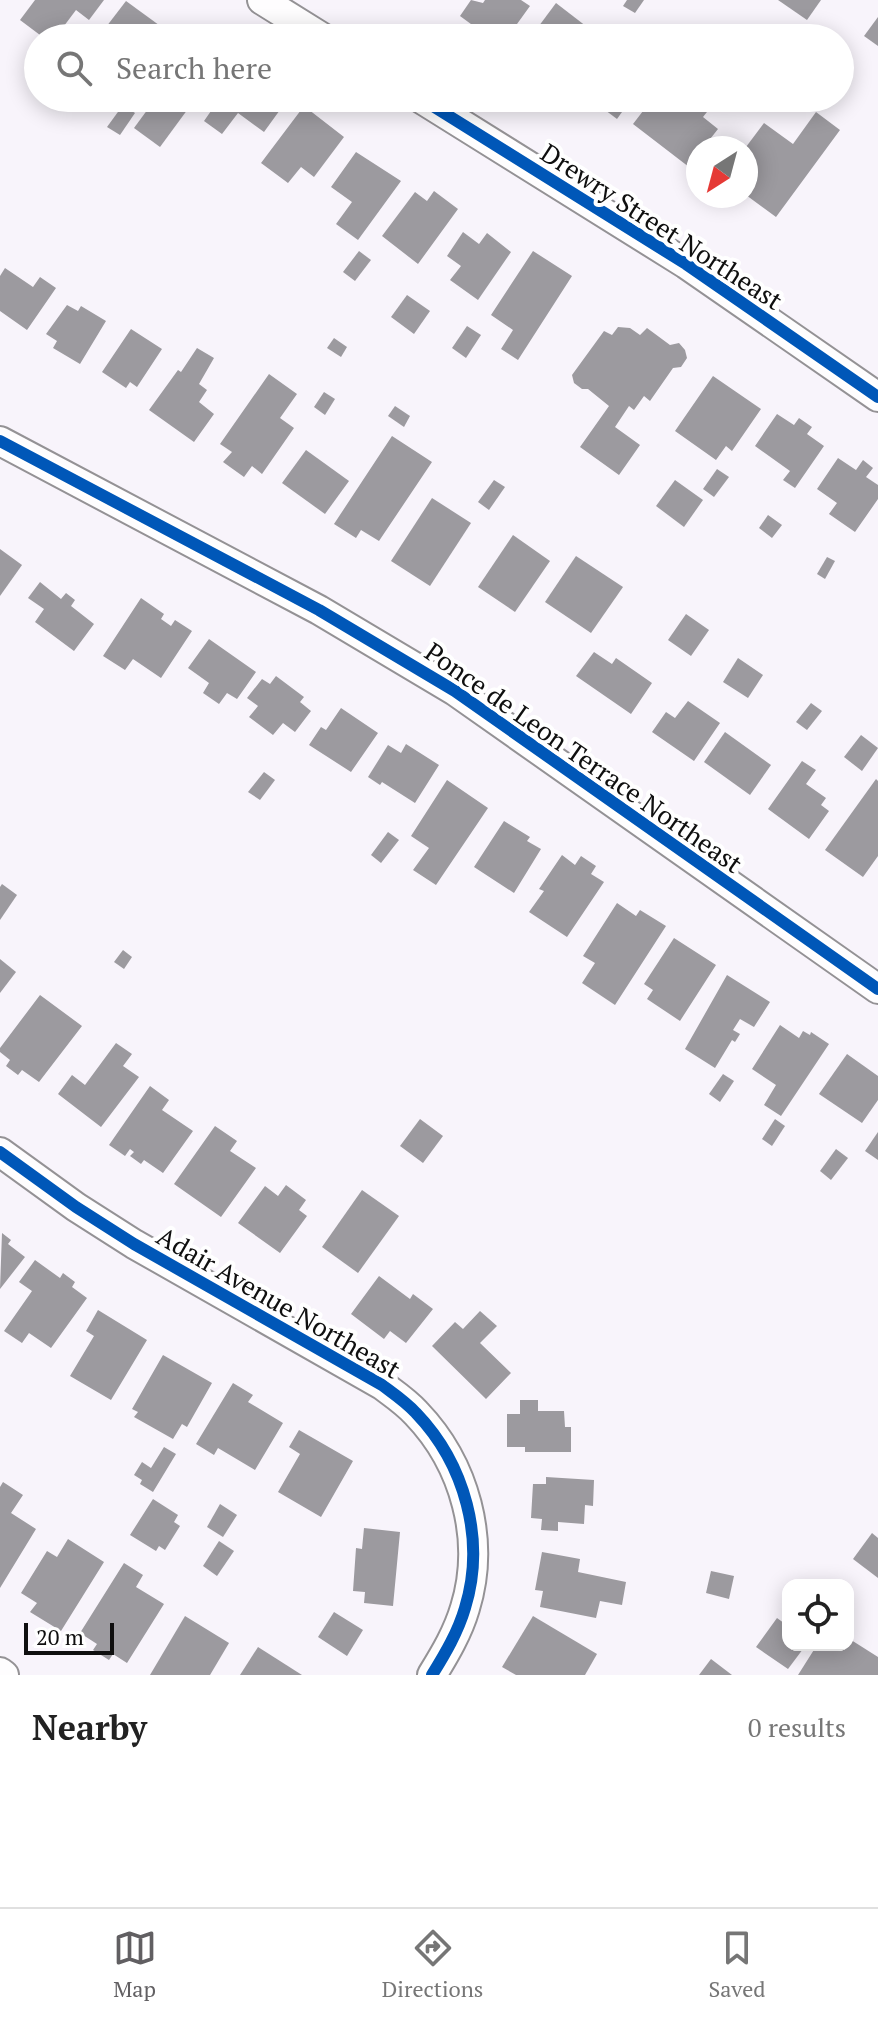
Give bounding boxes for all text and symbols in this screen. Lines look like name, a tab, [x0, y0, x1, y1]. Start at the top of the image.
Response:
search box	[24, 24, 854, 112]
icon: search	[52, 46, 96, 90]
text: Search here	[116, 48, 272, 88]
street label: Drewry Street Northeast	[535, 135, 790, 317]
north arrow	[686, 136, 758, 208]
street label: Ponce de Leon Terrace Northeast	[419, 634, 750, 880]
street label: Adair Avenue Northeast	[151, 1218, 407, 1386]
map controls	[782, 1579, 854, 1651]
button: locate	[782, 1579, 854, 1651]
scale bar	[24, 1619, 114, 1655]
text: 20 m	[36, 1622, 84, 1651]
text: Nearby	[32, 1705, 147, 1750]
text: 0 results	[748, 1710, 846, 1744]
tab: Map	[113, 1926, 157, 2003]
tab: Directions	[382, 1926, 483, 2003]
tab: Saved	[708, 1926, 765, 2003]

